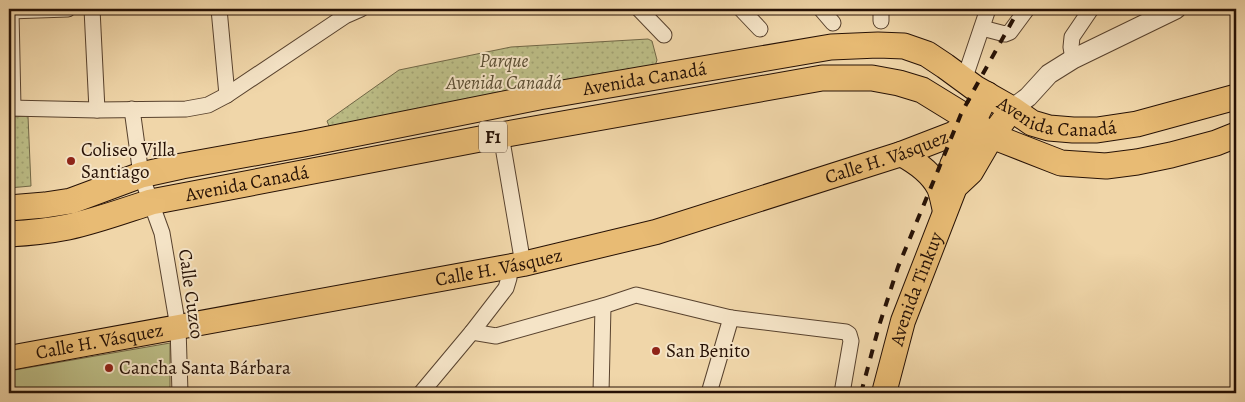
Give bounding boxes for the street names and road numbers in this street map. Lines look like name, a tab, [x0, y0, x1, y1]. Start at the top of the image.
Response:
street label: Avenida Canadá	[580, 55, 709, 102]
street label: Avenida Canadá	[991, 90, 1118, 143]
road number: F1	[479, 121, 507, 152]
street label: Calle H. Vásquez	[822, 124, 952, 190]
street label: Avenida Canadá	[182, 159, 311, 208]
street label: Avenida Tinkuy	[884, 228, 949, 350]
street label: Calle H. Vásquez	[433, 242, 565, 293]
street label: Calle Cuzco	[172, 247, 210, 341]
street label: Calle H. Vásquez	[34, 317, 165, 366]

